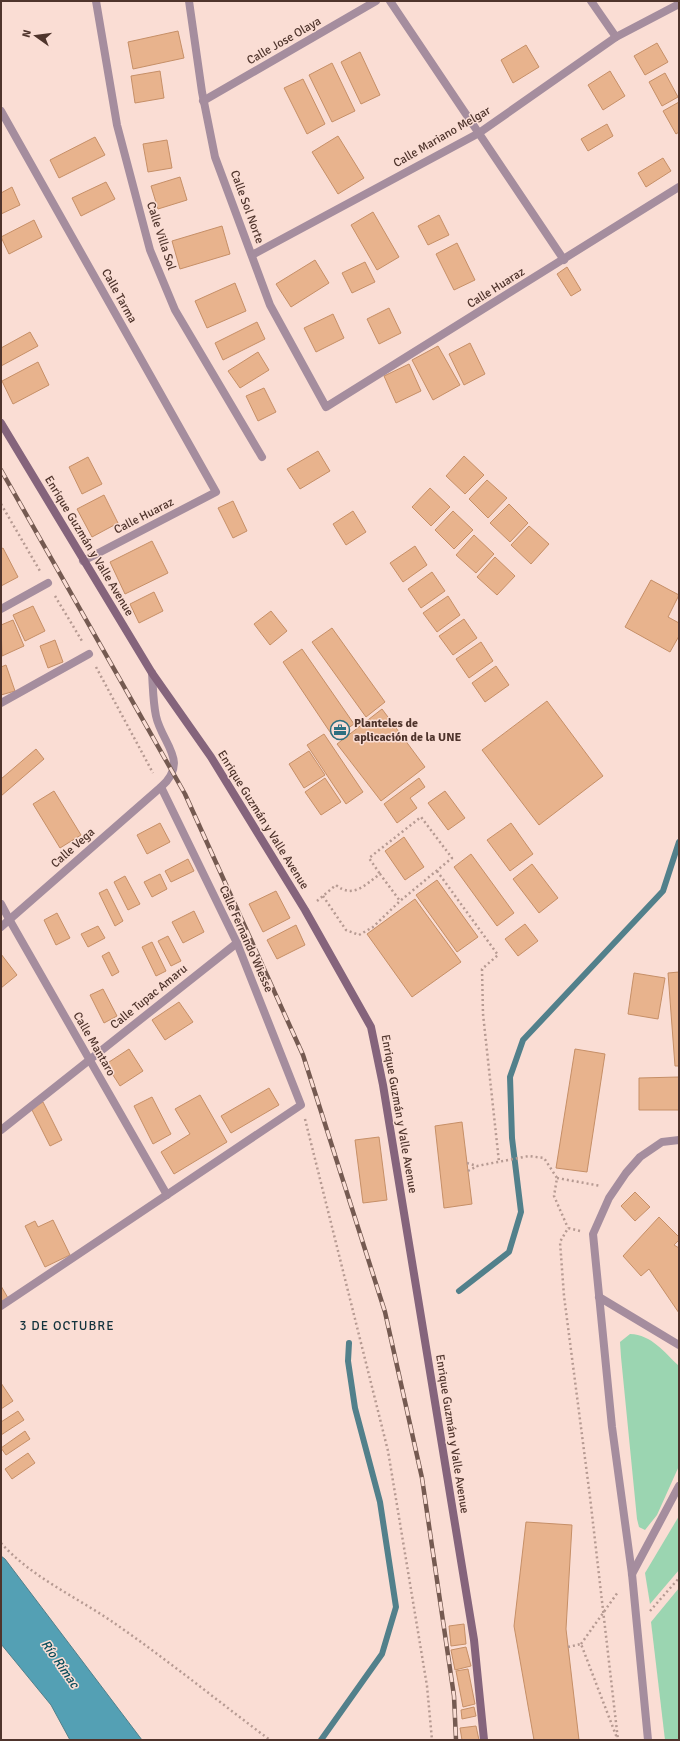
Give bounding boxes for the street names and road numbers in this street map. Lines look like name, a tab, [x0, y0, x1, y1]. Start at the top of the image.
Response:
street label: Calle Jose Olaya	[244, 14, 324, 68]
street label: Calle Mariano Melgar	[391, 103, 494, 171]
street label: Calle Sol Norte	[227, 168, 267, 246]
street label: Calle Villa Sol	[143, 200, 179, 272]
street label: Calle Huaraz	[464, 264, 528, 312]
street label: Calle Tarma	[98, 266, 140, 326]
street label: Enrique Guzmán y Valle Avenue	[41, 473, 137, 619]
street label: Calle Huaraz	[112, 495, 176, 537]
street label: Enrique Guzmán y Valle Avenue	[214, 748, 312, 892]
street label: Calle Vega	[48, 825, 98, 871]
street label: Calle Fernando Wiesse	[216, 883, 276, 995]
street label: Calle Tupac Amaru	[107, 961, 191, 1033]
street label: Calle Mantaro	[70, 1009, 118, 1079]
street label: Enrique Guzmán y Valle Avenue	[378, 1033, 420, 1195]
street label: Enrique Guzmán y Valle Avenue	[432, 1353, 472, 1515]

